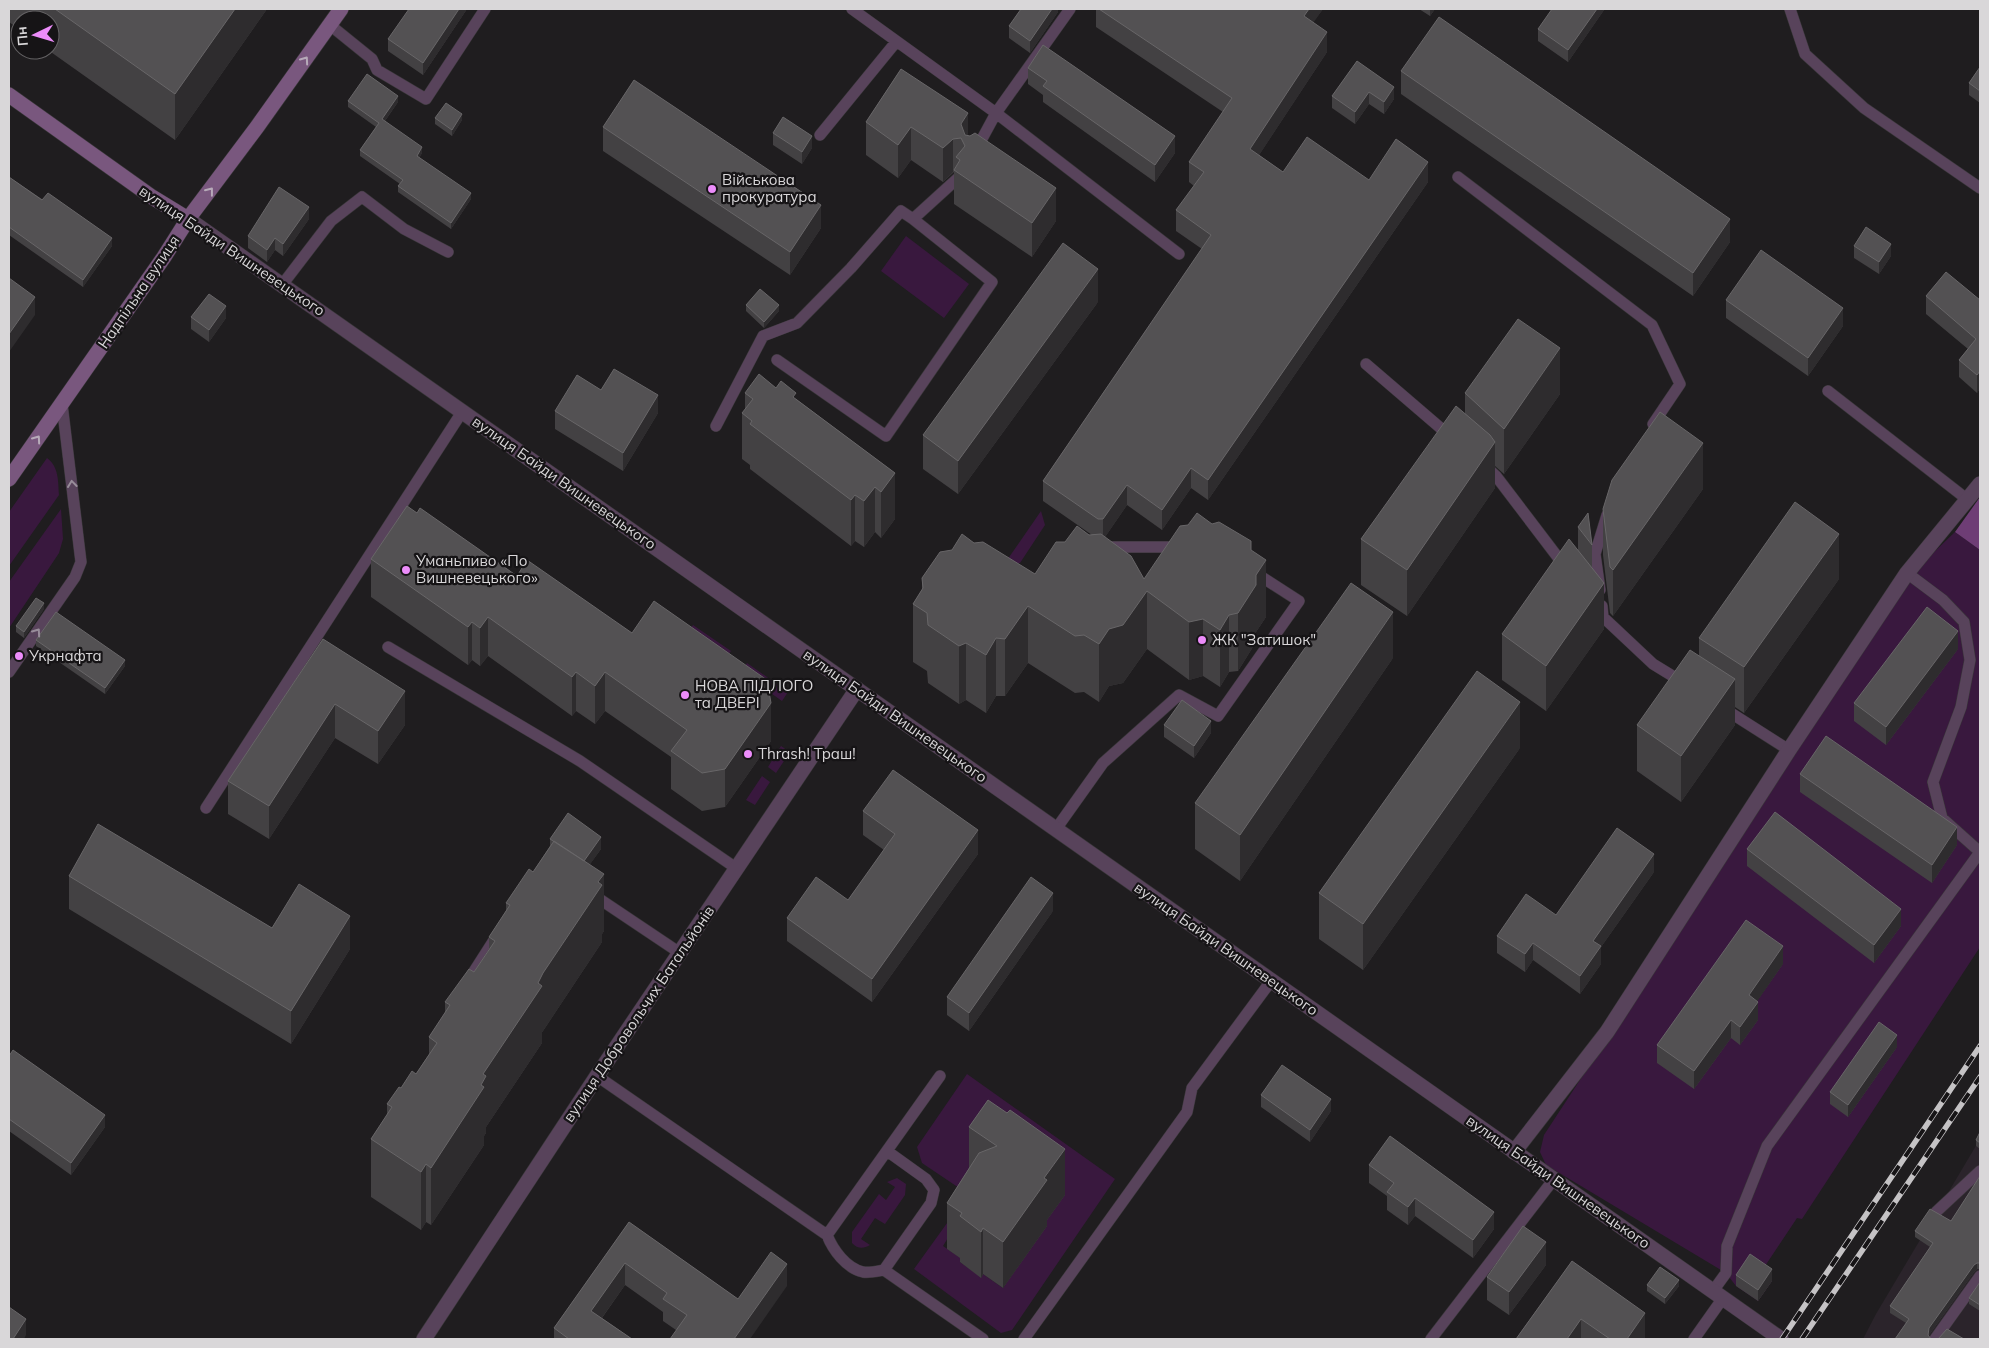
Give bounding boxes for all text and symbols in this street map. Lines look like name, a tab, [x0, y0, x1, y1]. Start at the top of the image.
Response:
north arrow	[10, 10, 60, 60]
text: Пн	[12, 26, 32, 47]
one-way arrow	[299, 56, 308, 66]
place label: Військова прокуратура	[722, 170, 817, 206]
street label: вулиця Байди Вишневецького	[136, 181, 329, 320]
marker: Військова прокуратура	[706, 183, 718, 195]
one-way arrow	[204, 188, 212, 197]
street label: Надпільна вулиця	[94, 231, 184, 352]
street label: вулиця Байди Вишневецького	[469, 412, 660, 554]
one-way arrow	[31, 435, 40, 445]
one-way arrow	[67, 479, 78, 487]
place label: Уманьпиво «По Вишневецького»	[415, 551, 538, 587]
marker: Уманьпиво «По Вишневецького»	[400, 564, 412, 576]
one-way arrow	[31, 629, 40, 638]
place label: ЖК "Затишок"	[1212, 630, 1316, 649]
marker: ЖК "Затишок"	[1196, 634, 1208, 646]
street label: вулиця Байди Вишневецького	[800, 645, 991, 787]
place label: Укрнафта	[28, 646, 102, 665]
marker: Укрнафта	[13, 650, 25, 662]
place label: НОВА ПІДЛОГО та ДВЕРІ	[695, 676, 813, 712]
marker: НОВА ПІДЛОГО та ДВЕРІ	[679, 689, 691, 701]
place label: Thrash! Траш!	[758, 744, 856, 763]
marker: Thrash! Траш!	[742, 748, 754, 760]
street label: вулиця Байди Вишневецького	[1131, 878, 1322, 1020]
street label: вулиця Добровольчих Батальйонів	[559, 902, 718, 1126]
street label: вулиця Байди Вишневецького	[1463, 1111, 1654, 1253]

